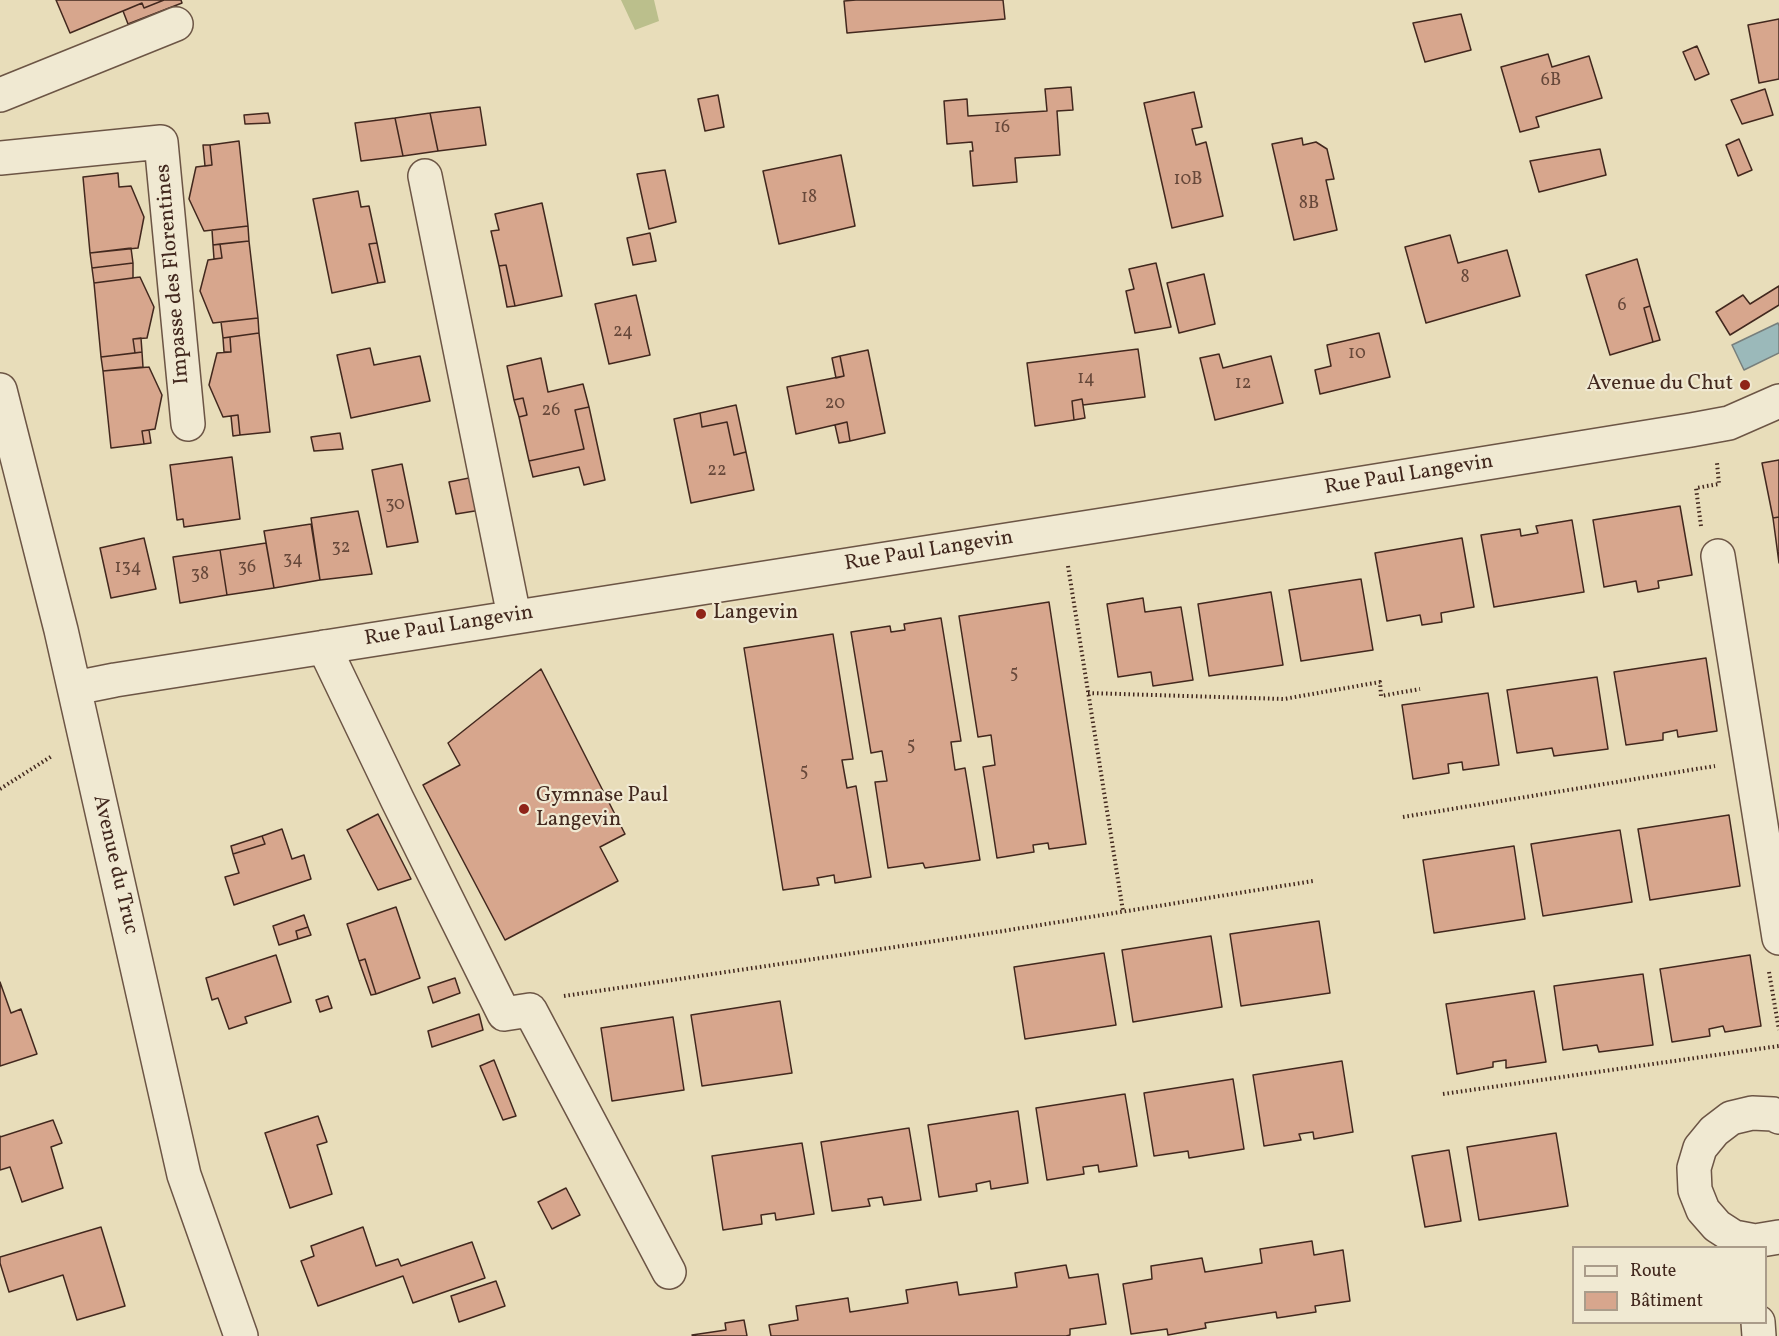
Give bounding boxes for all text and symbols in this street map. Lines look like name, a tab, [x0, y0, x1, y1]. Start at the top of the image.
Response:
house number: 6B	[1541, 71, 1561, 93]
house number: 16	[994, 118, 1010, 140]
street label: Impasse des Florentines	[152, 163, 196, 385]
house number: 10B	[1173, 170, 1203, 192]
house number: 18	[801, 188, 817, 210]
house number: 8B	[1299, 194, 1319, 216]
house number: 8	[1460, 268, 1470, 290]
house number: 6	[1617, 296, 1627, 318]
house number: 24	[613, 322, 633, 344]
house number: 10	[1348, 344, 1366, 366]
house number: 14	[1077, 369, 1095, 391]
place label: Avenue du Chut	[1587, 372, 1733, 398]
house number: 12	[1235, 374, 1251, 396]
marker: Avenue du Chut	[1738, 378, 1752, 392]
house number: 20	[825, 394, 845, 416]
house number: 26	[542, 401, 560, 423]
street label: Rue Paul Langevin	[1323, 450, 1495, 502]
house number: 22	[707, 461, 727, 483]
house number: 30	[385, 495, 405, 517]
street label: Rue Paul Langevin	[843, 526, 1015, 578]
house number: 32	[332, 538, 350, 560]
house number: 34	[283, 550, 303, 572]
house number: 134	[115, 558, 141, 580]
house number: 36	[238, 558, 256, 580]
house number: 38	[191, 565, 209, 587]
street label: Rue Paul Langevin	[363, 601, 535, 653]
place label: Langevin	[713, 601, 798, 627]
marker: Langevin	[694, 607, 708, 621]
house number: 5	[1010, 664, 1018, 686]
house number: 5	[907, 736, 915, 758]
house number: 5	[800, 762, 808, 784]
place label: Gymnase Paul Langevin	[536, 784, 668, 834]
street label: Avenue du Truc	[86, 793, 142, 937]
marker: Gymnase Paul Langevin	[517, 802, 531, 816]
legend	[1572, 1246, 1767, 1324]
text: Route	[1630, 1259, 1676, 1284]
text: Bâtiment	[1630, 1289, 1703, 1314]

